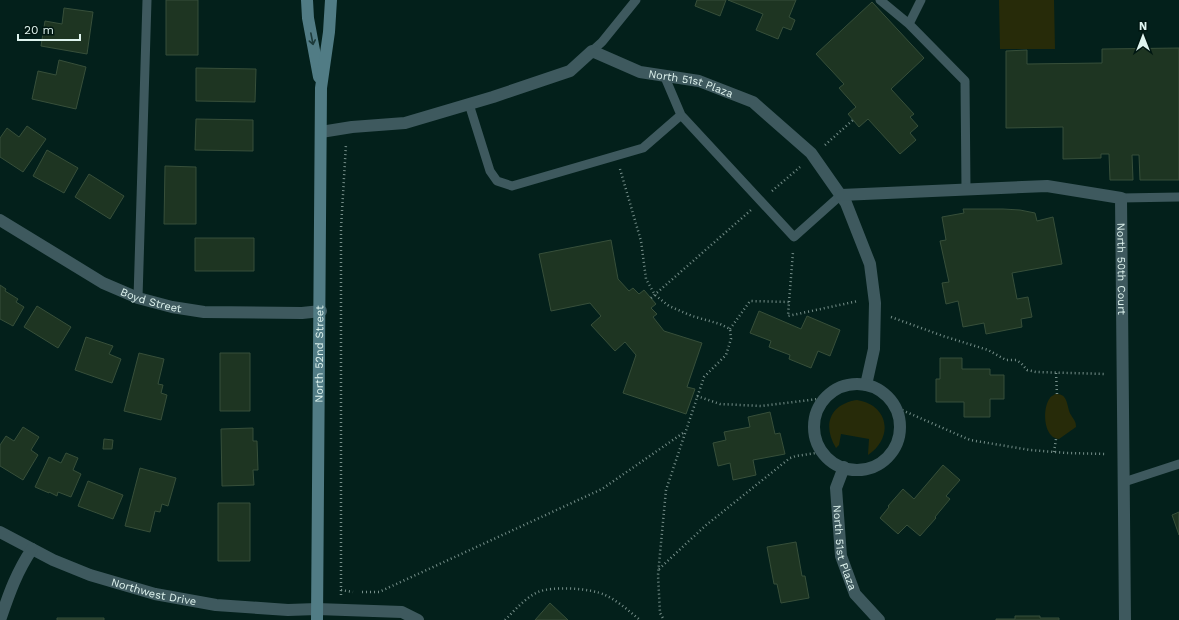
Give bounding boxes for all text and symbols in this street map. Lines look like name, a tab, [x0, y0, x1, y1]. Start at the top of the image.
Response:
scale bar	[18, 16, 80, 42]
north arrow	[1123, 16, 1163, 56]
text: N	[1139, 20, 1147, 33]
text: 20 m	[24, 23, 54, 37]
one-way arrow	[309, 32, 317, 45]
street label: North 51st Plaza	[648, 67, 735, 100]
street label: North 50th Court	[1115, 223, 1129, 315]
street label: Boyd Street	[119, 285, 183, 315]
street label: North 52nd Street	[312, 305, 326, 403]
street label: North 51st Plaza	[831, 504, 860, 592]
street label: Northwest Drive	[110, 575, 197, 608]

